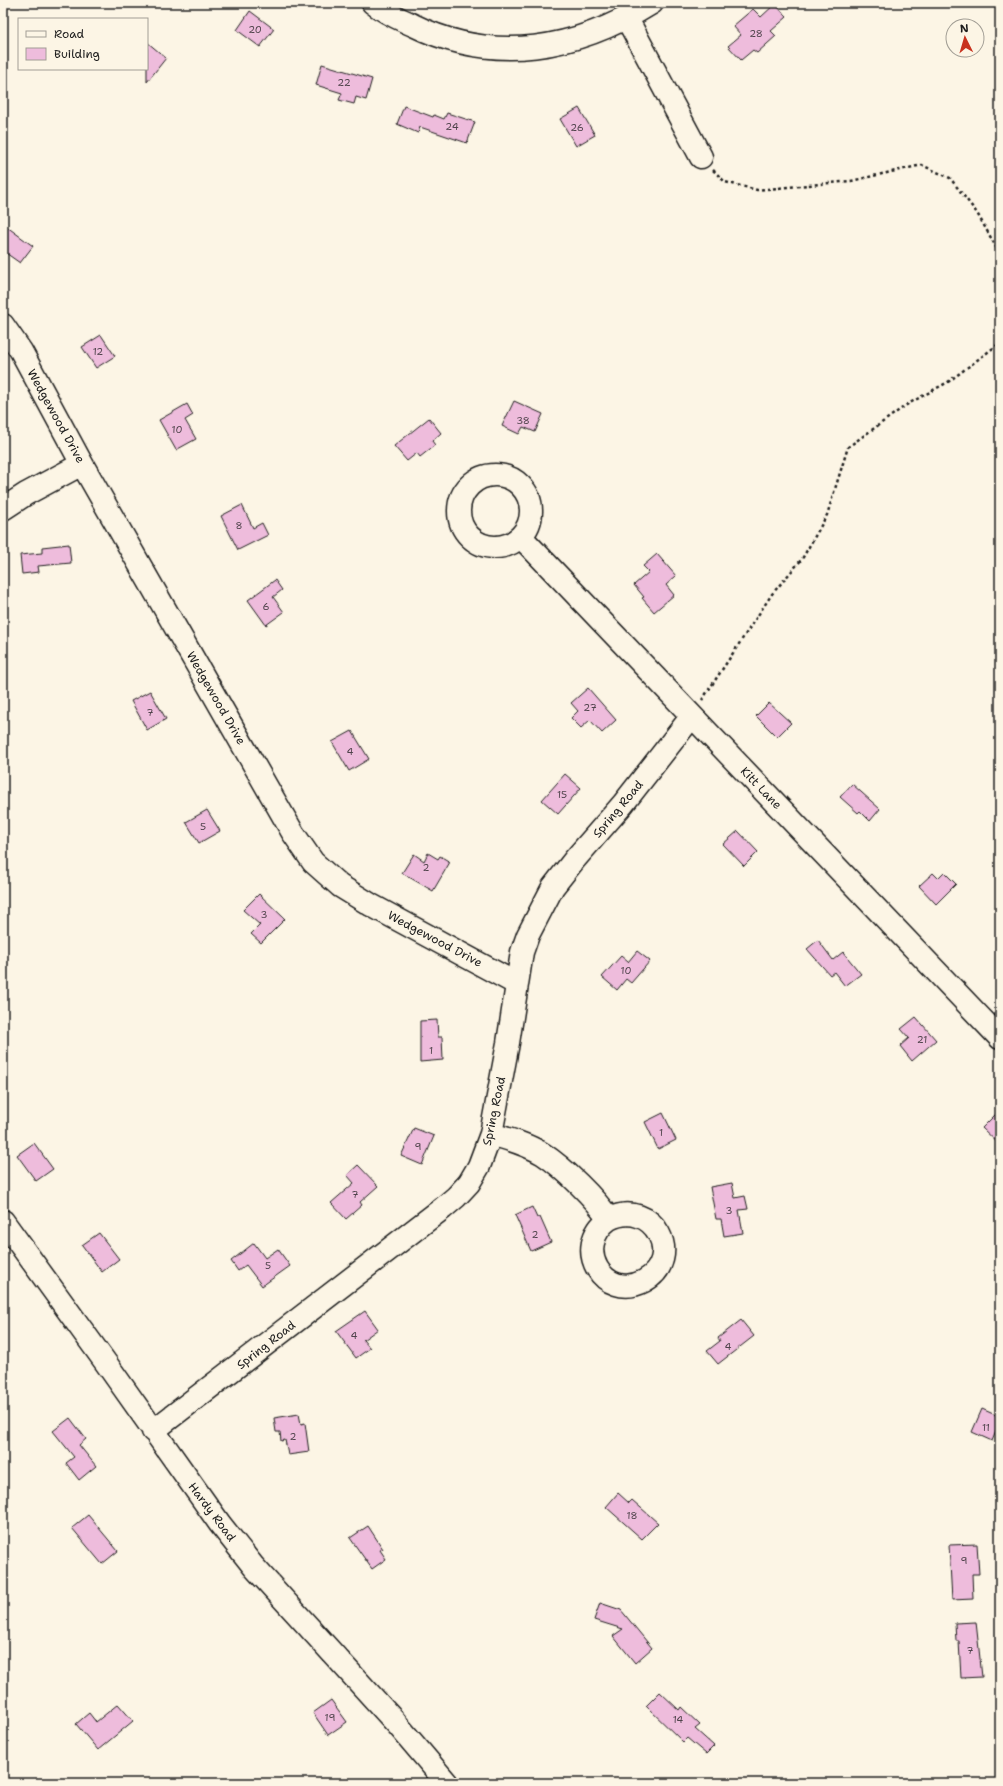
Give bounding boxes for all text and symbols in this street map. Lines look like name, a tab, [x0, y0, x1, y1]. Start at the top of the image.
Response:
legend	[18, 18, 148, 70]
north arrow	[945, 18, 985, 58]
text: N	[959, 21, 969, 36]
house number: 20	[248, 23, 262, 36]
text: Road	[54, 26, 85, 42]
house number: 28	[749, 27, 763, 40]
text: Building	[54, 46, 100, 62]
house number: 22	[337, 76, 351, 89]
house number: 24	[445, 120, 459, 133]
house number: 26	[570, 121, 584, 134]
house number: 12	[93, 345, 103, 358]
street label: Wedgewood Drive	[24, 366, 89, 466]
house number: 38	[516, 414, 530, 427]
house number: 10	[172, 423, 182, 436]
house number: 8	[236, 519, 243, 532]
house number: 6	[263, 600, 270, 613]
street label: Wedgewood Drive	[183, 648, 249, 748]
house number: 27	[583, 701, 597, 714]
house number: 7	[147, 706, 154, 719]
house number: 4	[347, 745, 354, 758]
street label: Kitt Lane	[737, 763, 785, 813]
street label: Spring Road	[589, 777, 647, 841]
house number: 15	[557, 788, 567, 801]
house number: 5	[200, 820, 206, 833]
house number: 2	[423, 861, 430, 874]
street label: Wedgewood Drive	[385, 907, 485, 971]
house number: 3	[261, 908, 268, 921]
house number: 10	[621, 964, 631, 977]
house number: 21	[917, 1033, 927, 1046]
house number: 1	[429, 1044, 433, 1057]
street label: Spring Road	[479, 1075, 509, 1147]
house number: 1	[659, 1126, 663, 1139]
house number: 9	[415, 1140, 422, 1153]
house number: 7	[352, 1188, 359, 1201]
house number: 3	[726, 1204, 733, 1217]
house number: 2	[532, 1228, 539, 1241]
house number: 5	[265, 1259, 271, 1272]
street label: Spring Road	[233, 1317, 299, 1373]
house number: 4	[351, 1329, 358, 1342]
house number: 4	[725, 1340, 732, 1353]
house number: 11	[982, 1421, 990, 1434]
house number: 2	[290, 1430, 297, 1443]
street label: Hardy Road	[185, 1479, 240, 1545]
house number: 18	[626, 1509, 638, 1522]
house number: 9	[961, 1554, 968, 1567]
house number: 7	[967, 1644, 974, 1657]
house number: 19	[325, 1711, 335, 1724]
house number: 14	[673, 1713, 683, 1726]

